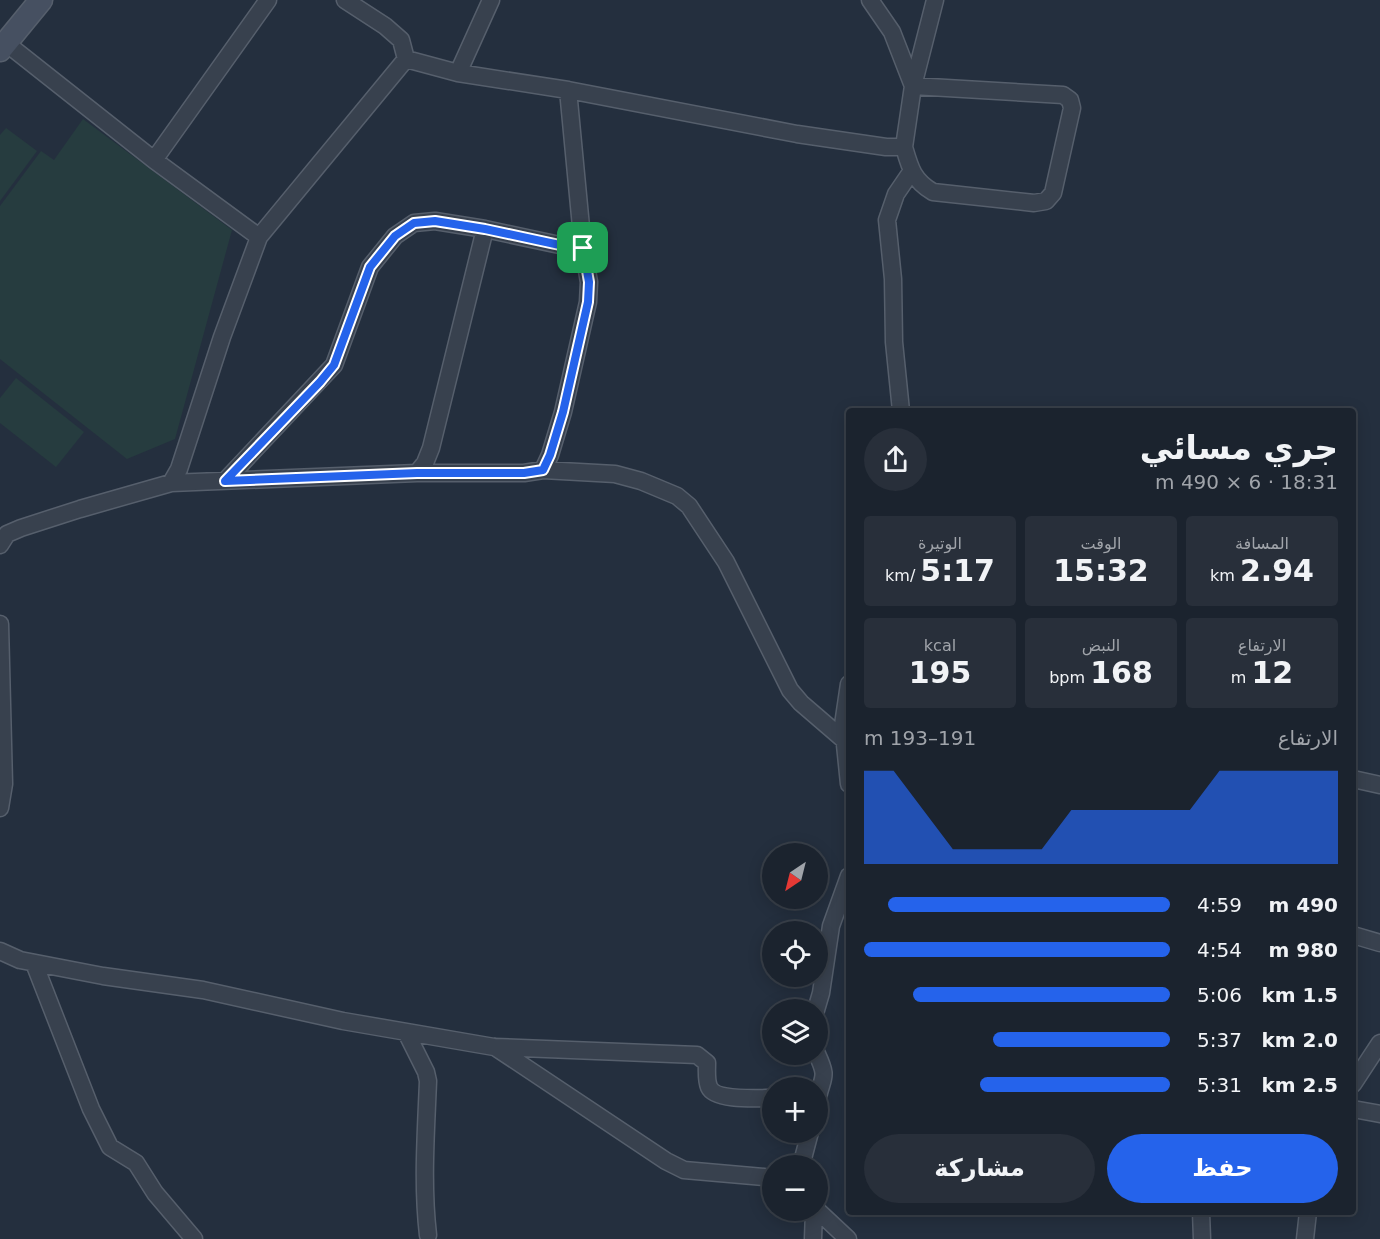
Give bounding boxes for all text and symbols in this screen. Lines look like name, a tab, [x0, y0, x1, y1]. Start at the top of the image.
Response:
pin	[557, 222, 608, 273]
icon: arrive	[566, 231, 599, 264]
button: share	[864, 428, 927, 491]
text: جري مسائي	[1140, 428, 1338, 467]
text: 18:31 · 6 × 490 m	[1155, 470, 1338, 494]
text: الوتيرة	[918, 534, 962, 553]
text: الوقت	[1081, 534, 1121, 553]
text: المسافة	[1235, 534, 1289, 553]
text: 5:17	[920, 553, 995, 588]
text: 15:32	[1053, 553, 1149, 588]
text: 2.94	[1240, 553, 1314, 588]
text: /km	[885, 566, 920, 585]
text: km	[1210, 566, 1240, 585]
text: kcal	[924, 636, 956, 655]
text: النبض	[1082, 636, 1120, 655]
text: الارتفاع	[1238, 636, 1286, 655]
text: 195	[909, 655, 971, 690]
text: 168	[1090, 655, 1153, 690]
text: 12	[1251, 655, 1293, 690]
text: bpm	[1049, 668, 1090, 687]
text: m	[1231, 668, 1251, 687]
text: 191–193 m	[864, 726, 976, 750]
text: الارتفاع	[1278, 726, 1338, 750]
north arrow	[762, 843, 828, 909]
map controls	[762, 843, 828, 1221]
text: 4:59	[1197, 893, 1242, 917]
text: 490 m	[1268, 893, 1338, 917]
button: locate	[762, 921, 828, 987]
text: 4:54	[1197, 938, 1242, 962]
text: 980 m	[1268, 938, 1338, 962]
text: 5:06	[1197, 983, 1242, 1007]
text: 1.5 km	[1261, 983, 1338, 1007]
button: layers	[762, 999, 828, 1065]
text: 5:37	[1197, 1028, 1242, 1052]
text: 2.0 km	[1261, 1028, 1338, 1052]
text: 5:31	[1197, 1073, 1242, 1097]
text: 2.5 km	[1261, 1073, 1338, 1097]
button: +	[762, 1077, 828, 1143]
button: مشاركة	[864, 1134, 1095, 1203]
button: حفظ	[1107, 1134, 1338, 1203]
button: −	[762, 1155, 828, 1221]

